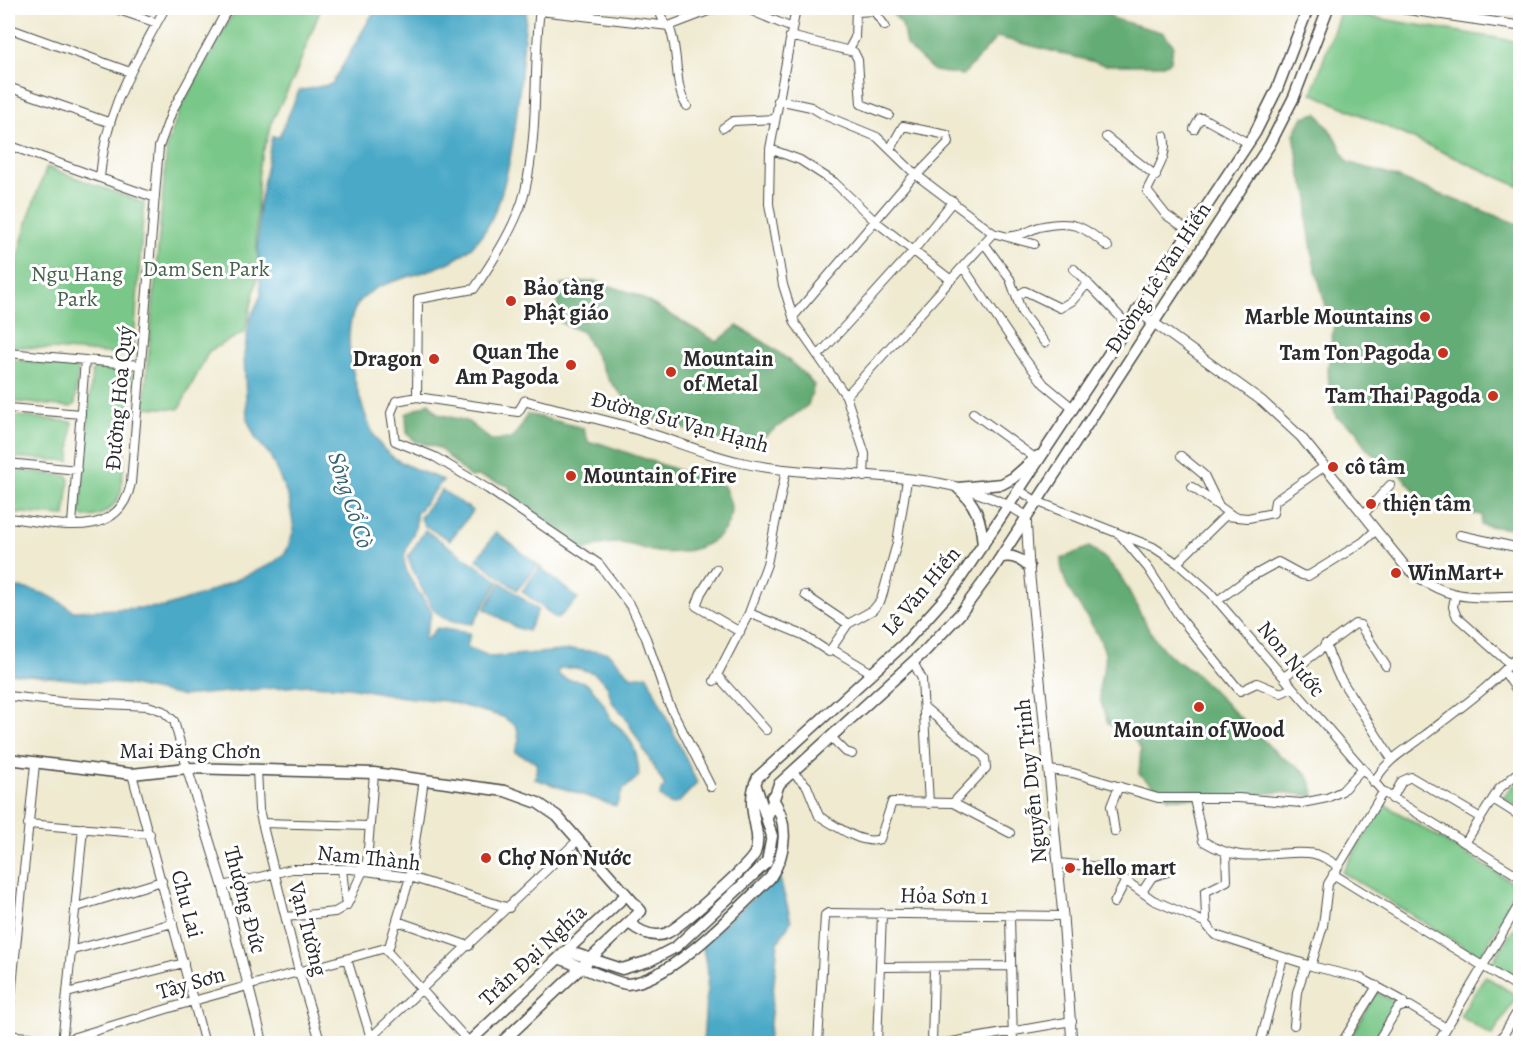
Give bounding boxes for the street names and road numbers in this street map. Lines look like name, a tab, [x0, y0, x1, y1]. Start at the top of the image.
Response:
street label: Đường Lê Văn Hiến	[1098, 197, 1218, 359]
street label: Đường Hòa Quý	[98, 324, 140, 472]
street label: Đường Sư Vạn Hạnh	[588, 384, 773, 460]
street label: Lê Văn Hiến	[875, 540, 967, 642]
street label: Non Nước	[1250, 614, 1332, 704]
street label: Nguyễn Duy Trinh	[1007, 697, 1055, 865]
street label: Mai Đăng Chơn	[119, 736, 261, 766]
street label: Nam Thành	[316, 838, 423, 878]
street label: Thượng Đức	[216, 843, 274, 957]
street label: Chu Lai	[164, 867, 210, 941]
street label: Vạn Tường	[281, 878, 335, 979]
street label: Hỏa Sơn 1	[900, 880, 988, 912]
street label: Trần Đại Nghĩa	[473, 897, 594, 1013]
street label: Tây Sơn	[153, 959, 229, 1007]

